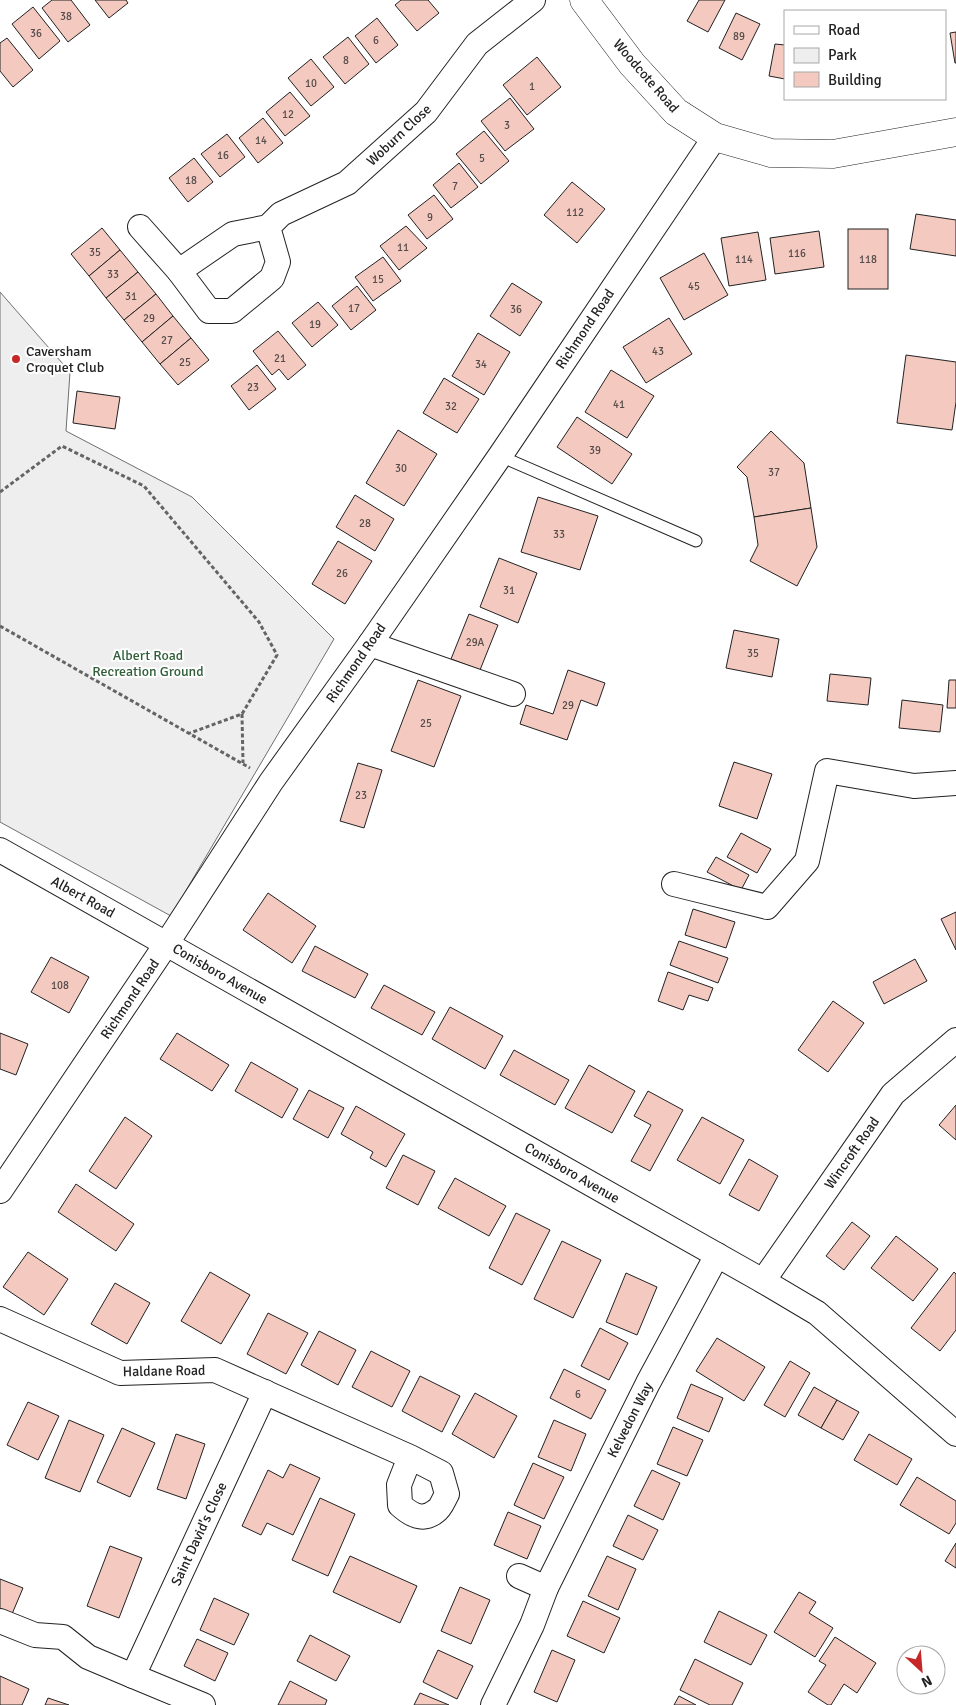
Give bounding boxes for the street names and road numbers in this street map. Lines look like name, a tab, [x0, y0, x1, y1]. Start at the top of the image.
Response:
street label: Woodcote Road	[609, 36, 683, 116]
street label: Woburn Close	[363, 101, 435, 169]
street label: Richmond Road	[552, 286, 618, 372]
street label: Richmond Road	[322, 620, 390, 706]
street label: Albert Road	[48, 873, 118, 921]
street label: Conisboro Avenue	[169, 940, 271, 1008]
street label: Richmond Road	[97, 956, 163, 1042]
street label: Wincroft Road	[821, 1114, 883, 1192]
street label: Conisboro Avenue	[521, 1139, 623, 1207]
street label: Haldane Road	[122, 1362, 206, 1380]
street label: Kelvedon Way	[604, 1379, 657, 1461]
street label: Saint David's Close	[168, 1479, 230, 1589]

